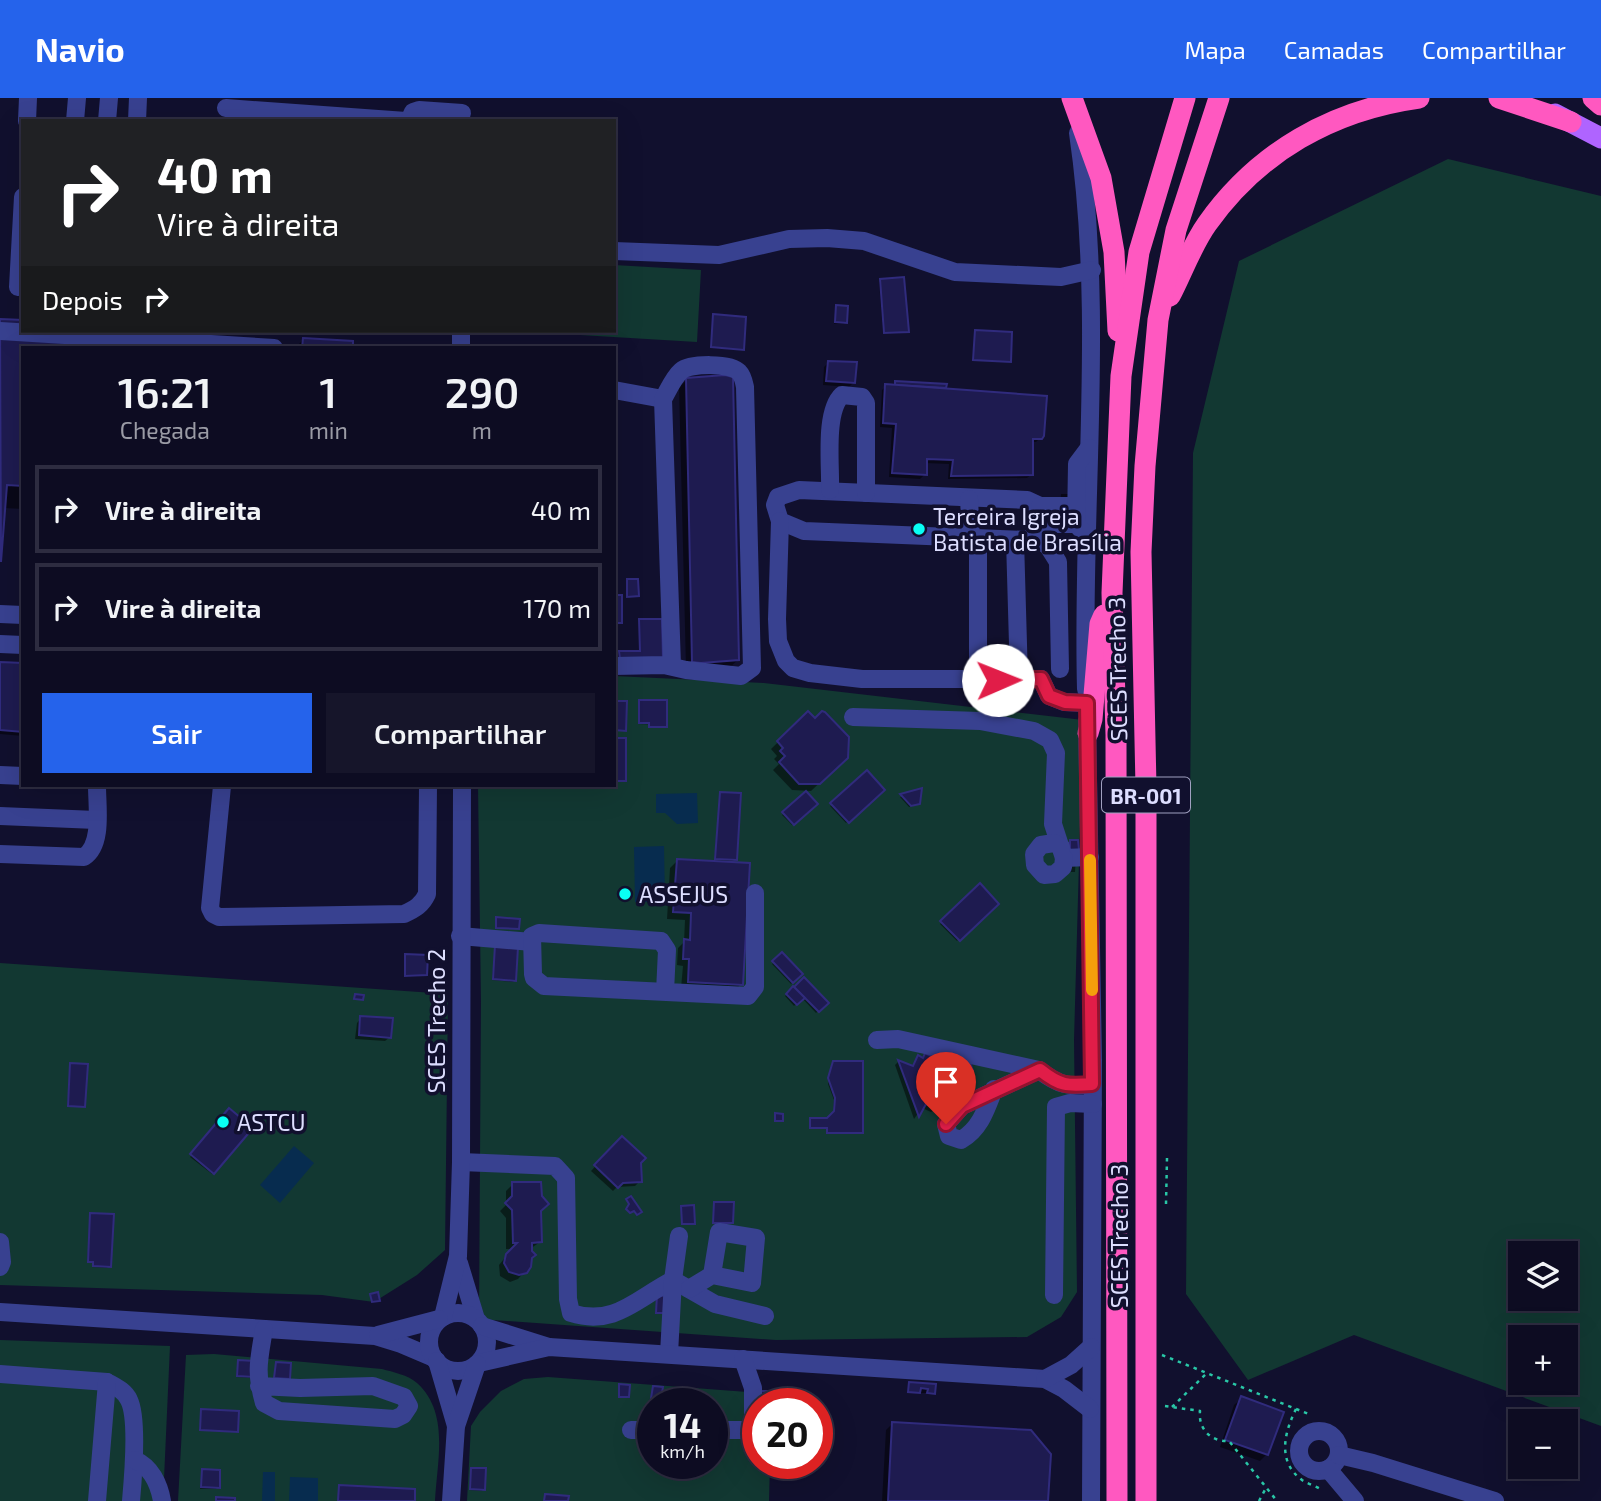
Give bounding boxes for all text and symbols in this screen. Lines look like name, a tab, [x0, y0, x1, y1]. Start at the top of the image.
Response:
text: Navio	[35, 29, 125, 69]
text: Mapa	[1184, 35, 1246, 64]
text: Camadas	[1284, 35, 1384, 64]
text: Compartilhar	[1422, 35, 1566, 64]
text: 40 m	[157, 144, 273, 203]
icon: right	[42, 147, 133, 238]
text: Vire à direita	[157, 204, 339, 242]
icon: right	[137, 280, 175, 318]
text: Depois	[42, 284, 123, 315]
text: 16:21	[118, 366, 212, 416]
text: 1	[319, 366, 337, 416]
text: 290	[445, 366, 519, 416]
text: Chegada	[120, 416, 210, 444]
text: min	[309, 416, 348, 444]
text: m	[472, 416, 492, 444]
icon: right	[46, 490, 84, 528]
text: Vire à direita	[105, 494, 261, 525]
text: 40 m	[531, 494, 591, 525]
place label: Terceira Igreja Batista de Brasília	[933, 502, 1122, 556]
marker: Terceira Igreja Batista de Brasília	[911, 521, 927, 537]
icon: right	[46, 588, 84, 626]
text: Vire à direita	[105, 592, 261, 623]
text: 170 m	[523, 592, 591, 623]
street label: SCES Trecho 3	[1102, 597, 1132, 741]
position arrow	[961, 643, 1035, 717]
button: Sair	[42, 693, 312, 773]
button: Compartilhar	[326, 693, 595, 773]
road number: BR-001	[1102, 778, 1190, 812]
place label: ASSEJUS	[639, 880, 728, 908]
marker: ASSEJUS	[617, 886, 633, 902]
street label: SCES Trecho 2	[422, 949, 450, 1093]
pin	[916, 1052, 976, 1124]
icon: arrive	[927, 1063, 965, 1101]
place label: ASTCU	[237, 1108, 306, 1136]
marker: ASTCU	[215, 1114, 231, 1130]
street label: SCES Trecho 3	[1105, 1164, 1133, 1308]
map controls	[1508, 1241, 1578, 1479]
button: layers	[1508, 1241, 1578, 1311]
button: +	[1508, 1325, 1578, 1395]
speed limit sign: 20	[742, 1388, 833, 1479]
text: 14	[664, 1403, 701, 1445]
button: −	[1508, 1409, 1578, 1479]
text: km/h	[660, 1440, 705, 1462]

